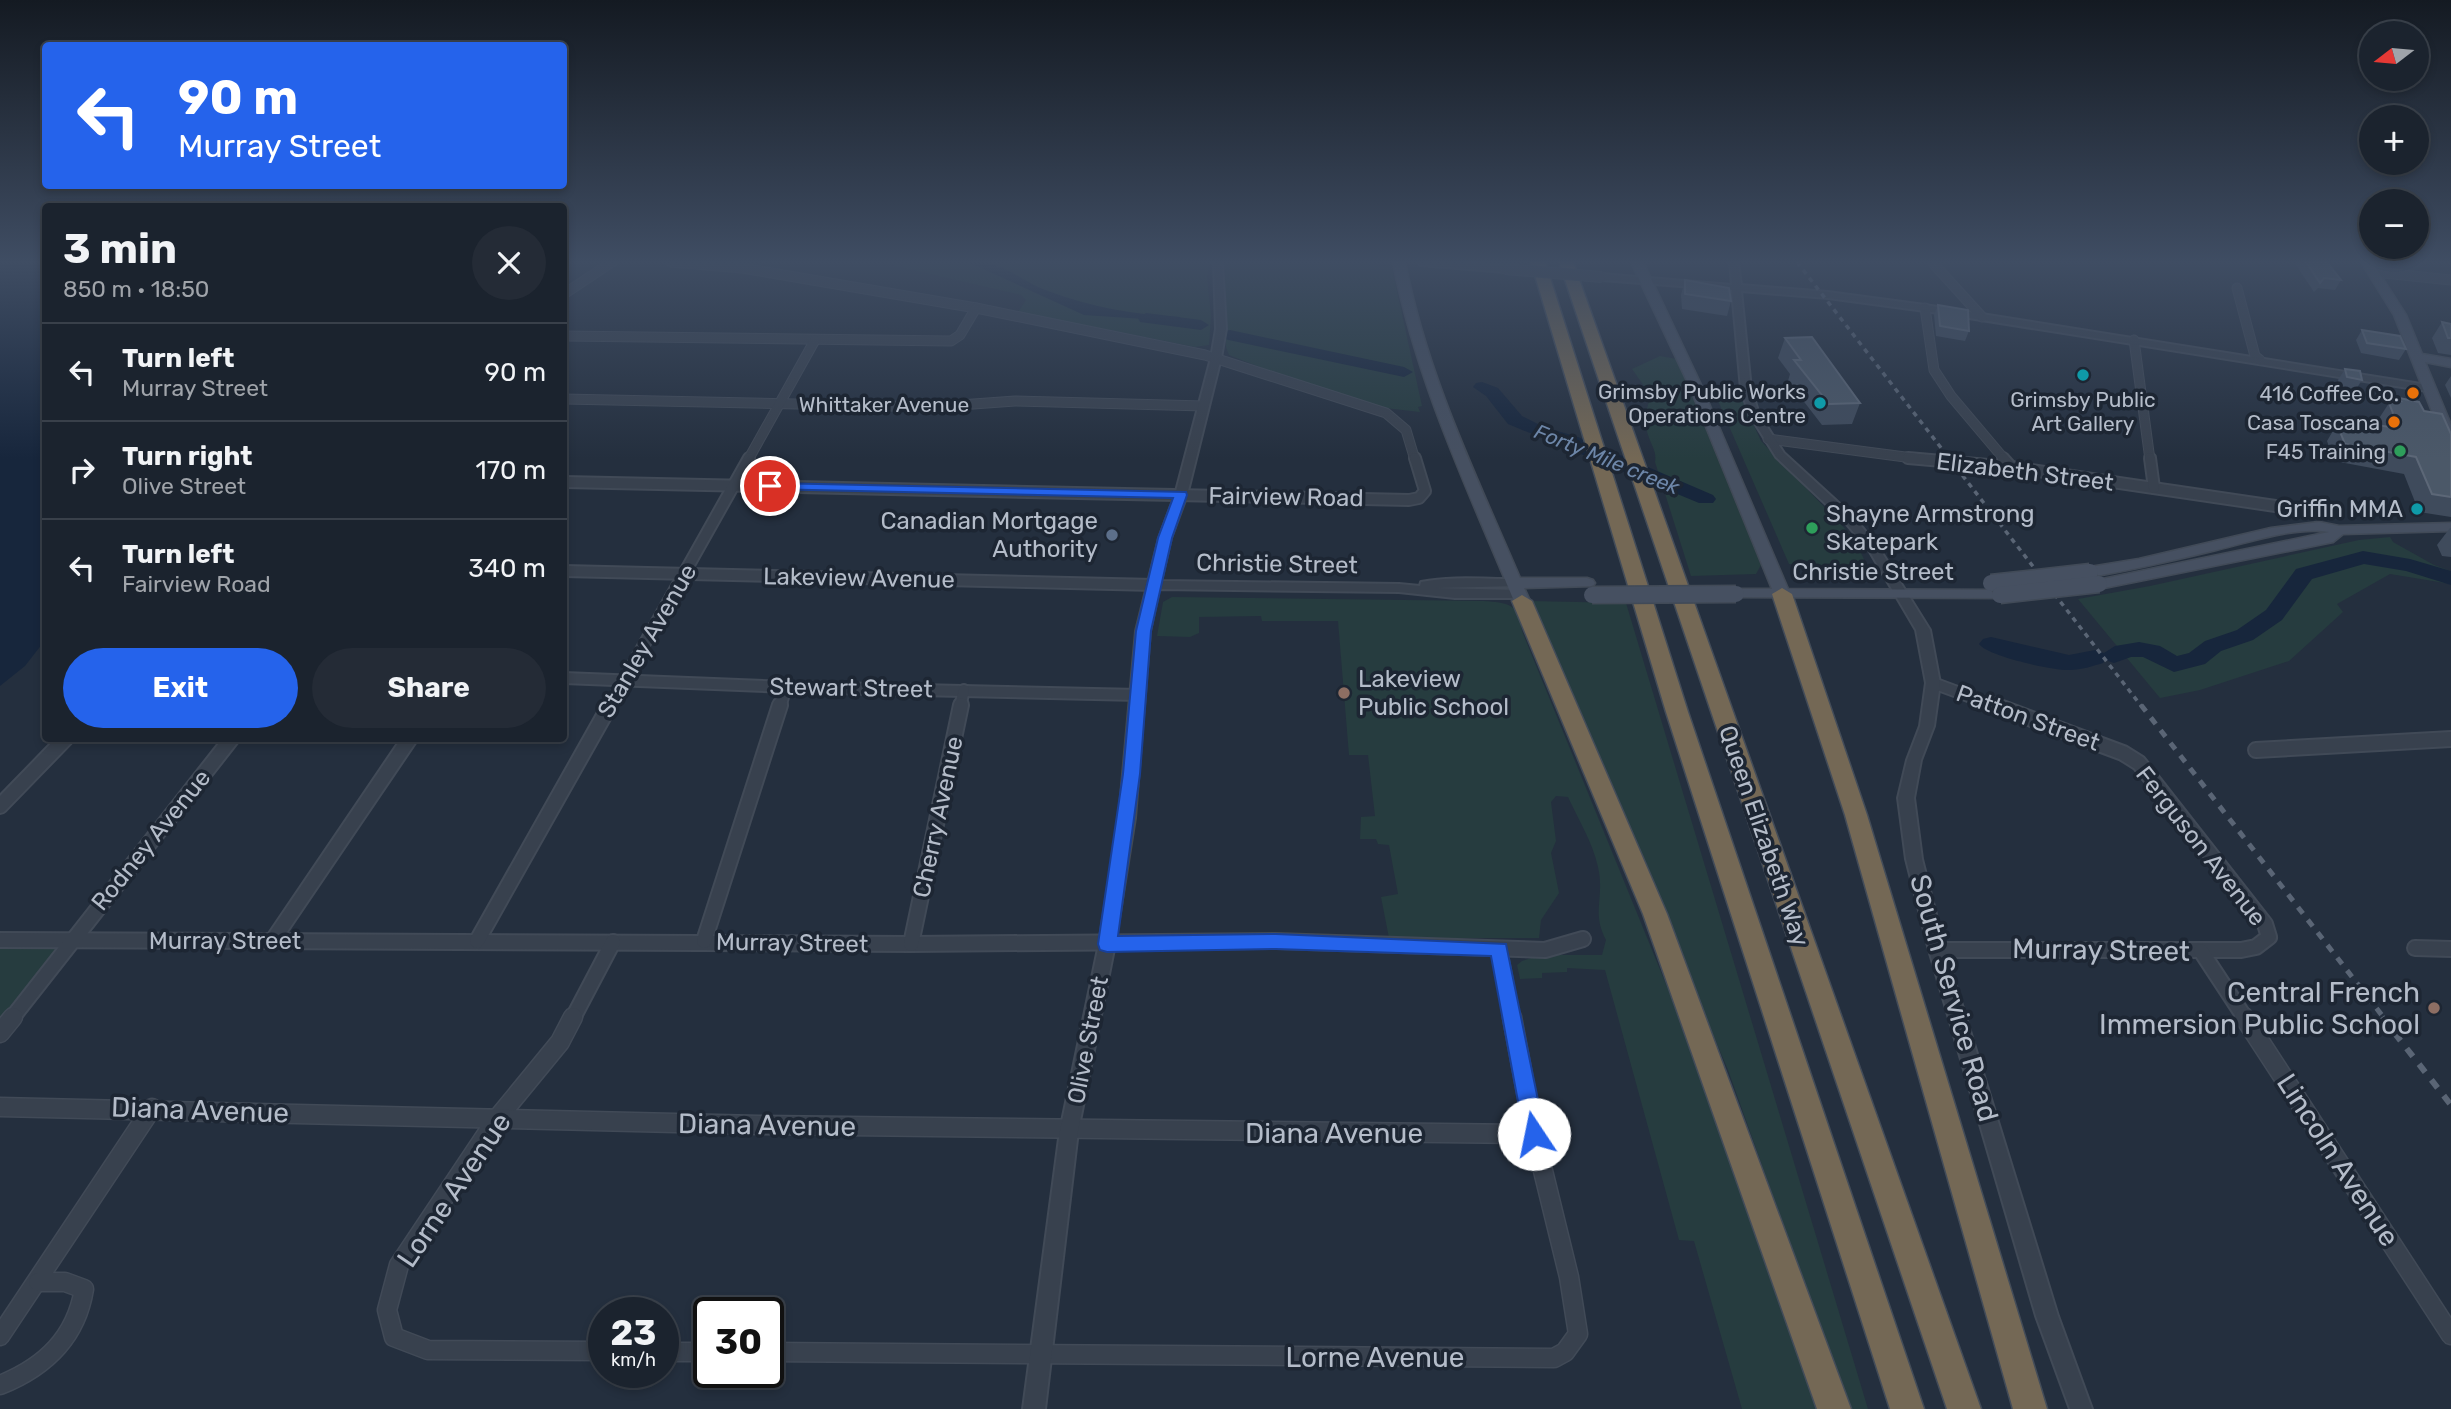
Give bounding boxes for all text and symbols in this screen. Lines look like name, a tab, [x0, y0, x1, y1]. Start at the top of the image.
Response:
north arrow	[2359, 21, 2429, 91]
map controls	[2359, 21, 2429, 259]
text: 90 m	[178, 68, 298, 126]
icon: left	[63, 70, 154, 161]
button: +	[2359, 105, 2429, 175]
text: Murray Street	[178, 127, 381, 165]
button: −	[2359, 189, 2429, 259]
text: 3 min	[63, 224, 177, 274]
button: close	[472, 226, 546, 300]
text: 850 m · 18:50	[63, 275, 209, 303]
text: Turn left	[122, 343, 234, 374]
icon: left	[63, 353, 101, 391]
text: 90 m	[485, 357, 546, 388]
marker: Grimsby Public Art Gallery	[2075, 367, 2091, 383]
text: Murray Street	[122, 374, 268, 402]
place label: Grimsby Public Works Operations Centre	[1598, 379, 1806, 428]
place label: 416 Coffee Co.	[2260, 381, 2399, 406]
marker: 416 Coffee Co.	[2405, 385, 2421, 401]
place label: Grimsby Public Art Gallery	[2010, 387, 2156, 436]
street label: Whittaker Avenue	[799, 392, 969, 417]
marker: Grimsby Public Works Operations Centre	[1812, 395, 1828, 411]
place label: Casa Toscana	[2247, 410, 2380, 435]
marker: Casa Toscana	[2386, 414, 2402, 430]
water label: Forty Mile creek	[1531, 419, 1684, 500]
place label: F45 Training	[2266, 439, 2386, 464]
text: Turn right	[122, 441, 252, 472]
marker: F45 Training	[2392, 443, 2408, 459]
street label: Elizabeth Street	[1935, 447, 2115, 497]
icon: right	[63, 451, 101, 489]
text: 170 m	[476, 455, 546, 486]
pin	[740, 456, 800, 516]
icon: arrive	[751, 467, 789, 505]
text: Olive Street	[122, 472, 246, 500]
street label: Fairview Road	[1208, 482, 1364, 512]
place label: Griffin MMA	[2277, 495, 2403, 523]
place label: Shayne Armstrong Skatepark	[1826, 500, 2035, 556]
marker: Griffin MMA	[2409, 501, 2425, 517]
place label: Canadian Mortgage Authority	[881, 507, 1098, 563]
marker: Shayne Armstrong Skatepark	[1804, 520, 1820, 536]
marker: Canadian Mortgage Authority	[1104, 527, 1120, 543]
text: Turn left	[122, 539, 234, 570]
icon: left	[63, 549, 101, 587]
street label: Christie Street	[1196, 549, 1358, 579]
text: 340 m	[468, 553, 546, 584]
street label: Christie Street	[1792, 558, 1954, 586]
street label: Stanley Avenue	[592, 559, 702, 723]
street label: Lakeview Avenue	[763, 562, 955, 594]
text: Fairview Road	[122, 570, 271, 598]
button: Exit	[63, 648, 298, 728]
button: Share	[312, 648, 546, 728]
place label: Lakeview Public School	[1358, 665, 1509, 721]
street label: Stewart Street	[769, 673, 933, 703]
street label: Patton Street	[1952, 679, 2104, 757]
marker: Lakeview Public School	[1336, 685, 1352, 701]
street label: Queen Elizabeth Way	[1713, 722, 1815, 950]
street label: Cherry Avenue	[907, 734, 969, 900]
street label: Ferguson Avenue	[2130, 761, 2272, 931]
street label: Rodney Avenue	[86, 764, 216, 916]
street label: South Service Road	[1903, 871, 2005, 1125]
street label: Murray Street	[149, 927, 301, 955]
street label: Murray Street	[716, 928, 868, 958]
street label: Murray Street	[2012, 932, 2190, 968]
street label: Olive Street	[1062, 974, 1114, 1106]
place label: Central French Immersion Public School	[2099, 976, 2420, 1041]
marker: Central French Immersion Public School	[2426, 1000, 2442, 1016]
street label: Lincoln Avenue	[2270, 1068, 2406, 1252]
street label: Diana Avenue	[110, 1090, 290, 1130]
position arrow	[1497, 1097, 1571, 1171]
street label: Lorne Avenue	[390, 1107, 518, 1273]
street label: Diana Avenue	[678, 1107, 856, 1143]
street label: Diana Avenue	[1245, 1117, 1423, 1150]
speed limit sign: 30	[693, 1297, 784, 1388]
text: 23	[611, 1312, 656, 1354]
street label: Lorne Avenue	[1285, 1341, 1465, 1374]
text: km/h	[611, 1349, 656, 1371]

